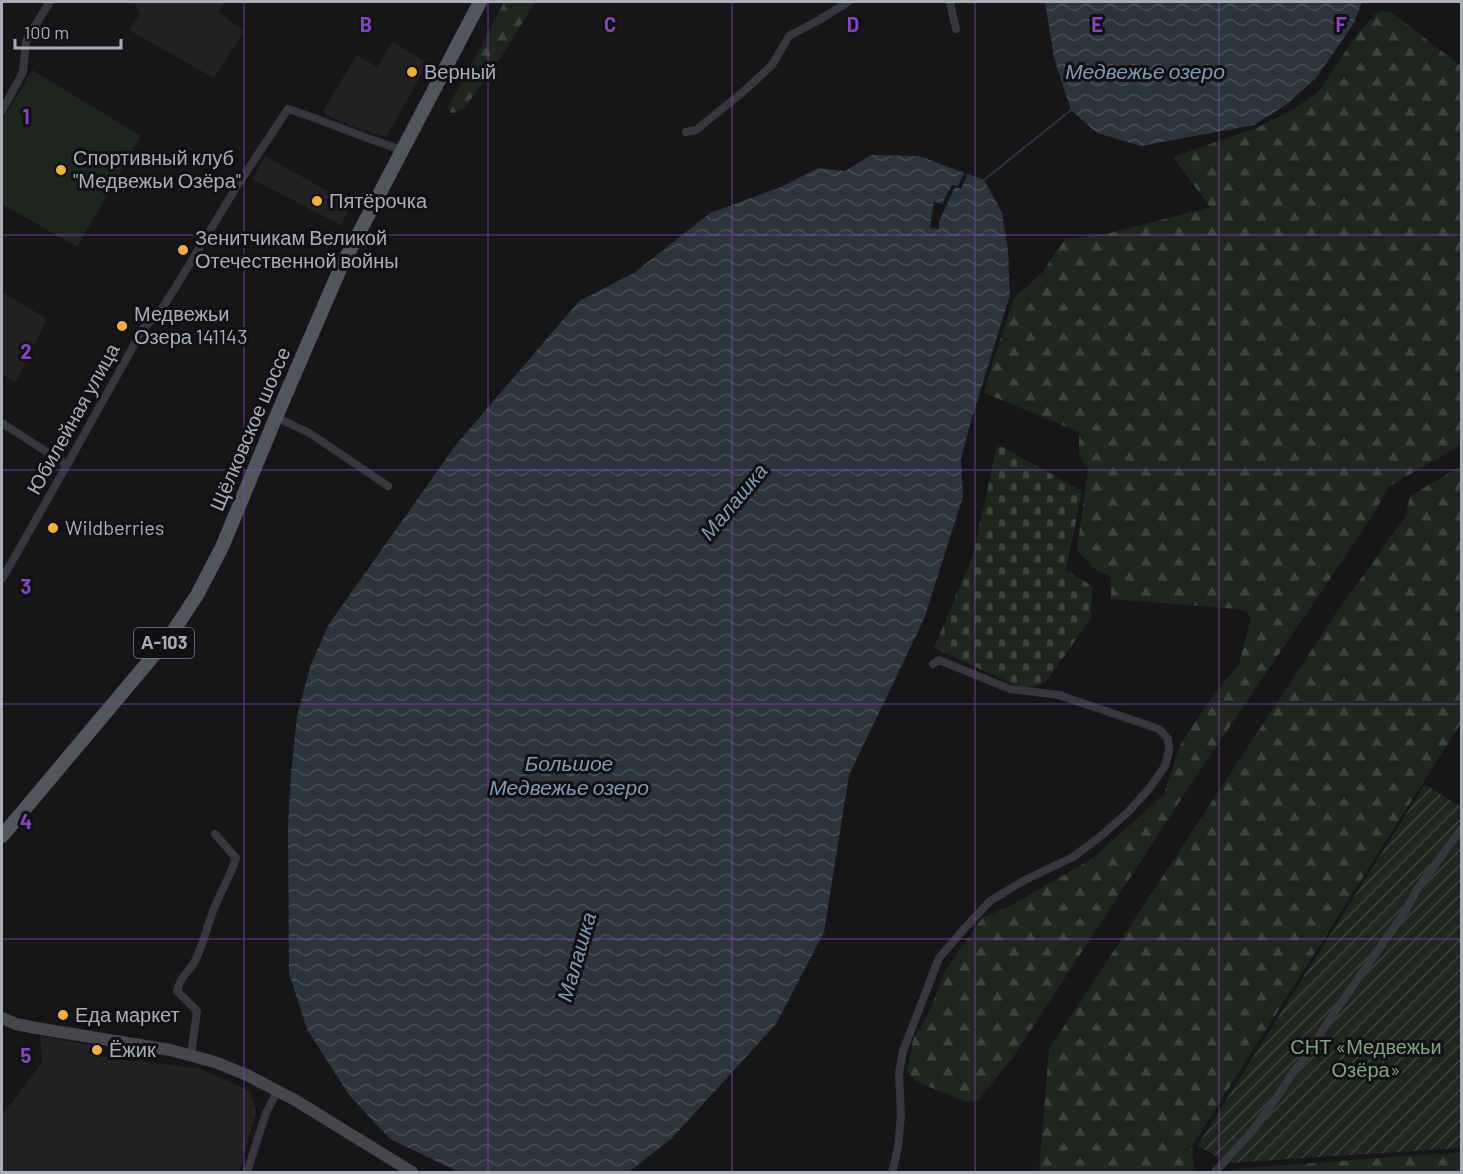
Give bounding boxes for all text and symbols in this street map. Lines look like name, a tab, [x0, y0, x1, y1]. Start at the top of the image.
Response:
scale bar	[15, 12, 122, 50]
text: B	[360, 12, 372, 36]
text: C	[604, 12, 616, 36]
text: D	[847, 12, 859, 36]
text: E	[1091, 12, 1103, 36]
text: F	[1335, 12, 1347, 36]
text: 100 m	[24, 21, 69, 43]
water label: Медвежье озеро	[1065, 58, 1225, 83]
place label: Верный	[424, 59, 496, 83]
marker: Верный	[405, 65, 419, 79]
text: 1	[22, 104, 30, 128]
place label: Спортивный клуб "Медвежьи Озёра"	[73, 145, 241, 192]
marker: Спортивный клуб "Медвежьи Озёра"	[54, 163, 68, 177]
place label: Пятёрочка	[329, 188, 428, 212]
marker: Пятёрочка	[310, 194, 324, 208]
place label: Зенитчикам Великой Отечественной войны	[195, 225, 399, 272]
marker: Зенитчикам Великой Отечественной войны	[176, 243, 190, 257]
place label: Медвежьи Озера 141143	[134, 301, 247, 348]
marker: Медвежьи Озера 141143	[115, 319, 129, 333]
street label: Юбилейная улица	[21, 338, 124, 498]
text: 2	[20, 339, 32, 363]
street label: Щёлковское шоссе	[204, 343, 294, 514]
water label: Малашка	[694, 458, 772, 544]
place label: Wildberries	[65, 515, 164, 539]
marker: Wildberries	[46, 521, 60, 535]
text: 3	[21, 574, 31, 598]
road number: А-103	[134, 628, 194, 658]
water label: Большое Медвежье озеро	[489, 750, 649, 799]
text: 4	[20, 809, 32, 833]
water label: Малашка	[551, 909, 600, 1004]
place label: Еда маркет	[75, 1002, 180, 1026]
marker: Еда маркет	[56, 1008, 70, 1022]
park label: СНТ «Медвежьи Озёра»	[1290, 1034, 1442, 1081]
place label: Ёжик	[109, 1037, 156, 1061]
text: 5	[21, 1043, 32, 1067]
marker: Ёжик	[90, 1043, 104, 1057]

